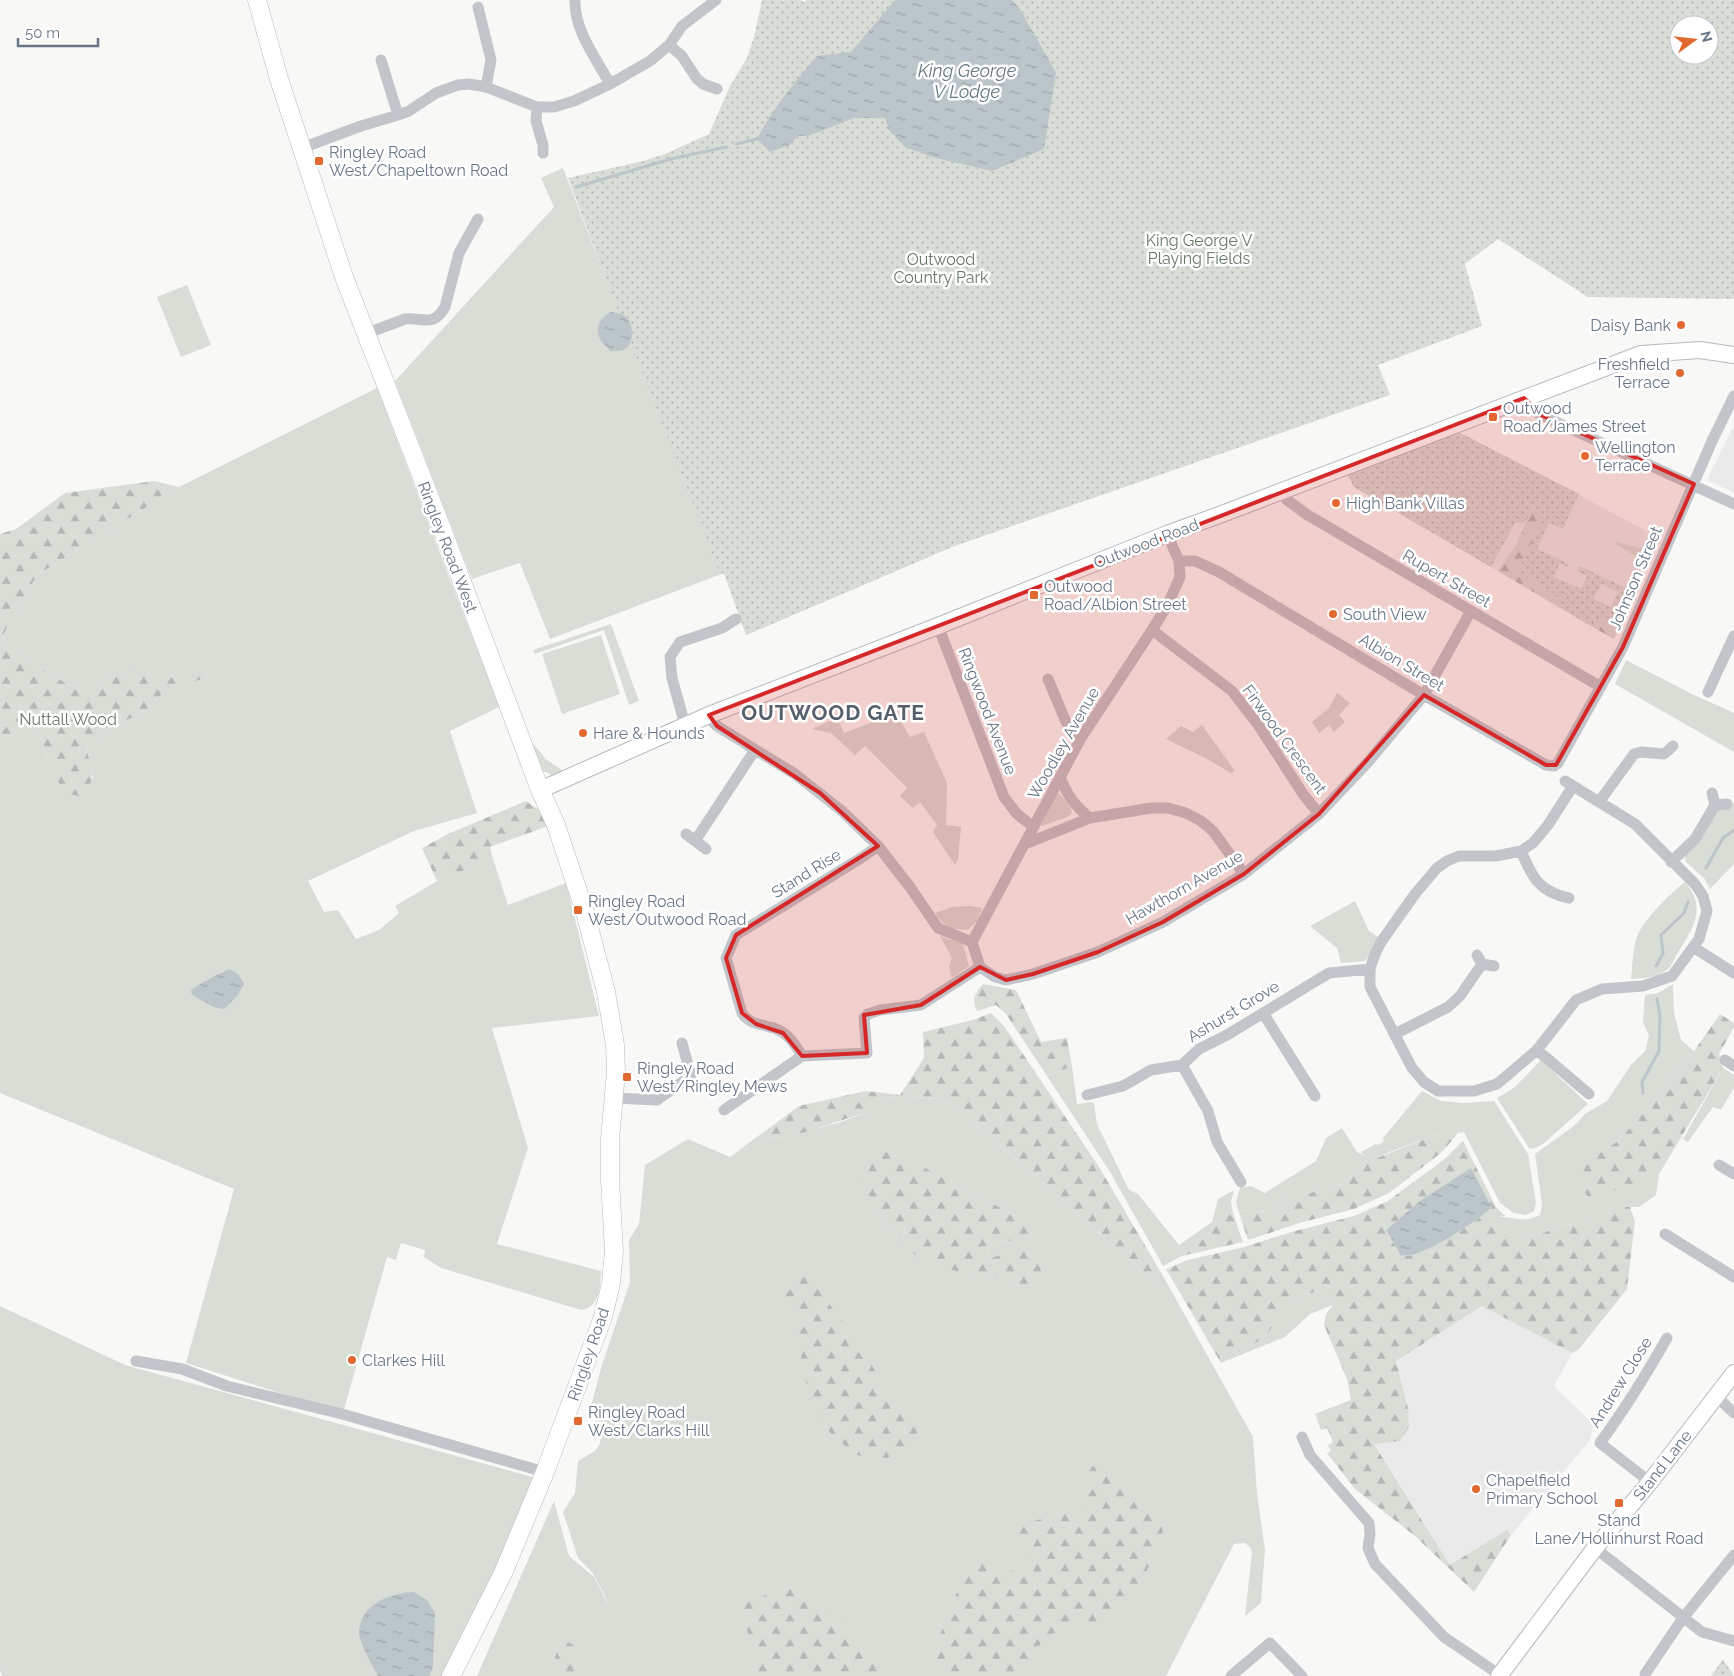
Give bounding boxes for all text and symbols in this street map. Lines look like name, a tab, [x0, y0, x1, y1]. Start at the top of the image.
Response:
scale bar	[18, 15, 98, 47]
north arrow	[1669, 15, 1719, 65]
text: 50 m	[25, 24, 60, 42]
text: N	[1697, 29, 1716, 44]
water label: King George V Lodge	[918, 60, 1017, 102]
place label: Ringley Road West/Chapeltown Road	[329, 143, 508, 180]
marker: Ringley Road West/Chapeltown Road	[313, 155, 325, 167]
park label: King George V Playing Fields	[1146, 231, 1252, 268]
park label: Outwood Country Park	[893, 250, 989, 287]
place label: Daisy Bank	[1590, 316, 1672, 335]
marker: Daisy Bank	[1675, 319, 1687, 331]
place label: Freshfield Terrace	[1598, 355, 1670, 392]
marker: Freshfield Terrace	[1674, 367, 1686, 379]
place label: Outwood Road/James Street	[1503, 399, 1647, 436]
marker: Outwood Road/James Street	[1487, 411, 1499, 423]
place label: Wellington Terrace	[1595, 438, 1676, 475]
marker: Wellington Terrace	[1579, 450, 1591, 462]
street label: Ringley Road West	[414, 479, 482, 616]
place label: High Bank Villas	[1346, 494, 1465, 513]
marker: High Bank Villas	[1330, 497, 1342, 509]
street label: Outwood Road	[1091, 515, 1201, 572]
street label: Johnson Street	[1605, 523, 1666, 633]
street label: Rupert Street	[1399, 546, 1495, 612]
place label: Outwood Road/Albion Street	[1044, 577, 1187, 614]
marker: Outwood Road/Albion Street	[1028, 589, 1040, 601]
place label: South View	[1343, 605, 1427, 624]
marker: South View	[1327, 608, 1339, 620]
street label: Albion Street	[1356, 630, 1448, 696]
street label: Ringwood Avenue	[955, 645, 1021, 777]
street label: Firwood Crescent	[1239, 681, 1331, 798]
street label: Woodley Avenue	[1024, 684, 1103, 803]
district label: OUTWOOD GATE	[741, 700, 925, 725]
park label: Nuttall Wood	[19, 710, 117, 729]
place label: Hare & Hounds	[593, 724, 705, 743]
marker: Hare & Hounds	[577, 727, 589, 739]
street label: Stand Rise	[768, 845, 844, 902]
street label: Hawthorn Avenue	[1122, 846, 1246, 929]
place label: Ringley Road West/Outwood Road	[588, 892, 747, 929]
marker: Ringley Road West/Outwood Road	[572, 904, 584, 916]
street label: Ashurst Grove	[1184, 977, 1283, 1046]
place label: Ringley Road West/Ringley Mews	[637, 1059, 788, 1096]
marker: Ringley Road West/Ringley Mews	[621, 1071, 633, 1083]
street label: Ringley Road	[564, 1305, 613, 1403]
street label: Andrew Close	[1585, 1333, 1656, 1431]
place label: Clarkes Hill	[362, 1351, 446, 1370]
marker: Clarkes Hill	[346, 1354, 358, 1366]
place label: Ringley Road West/Clarks Hill	[588, 1403, 710, 1440]
marker: Ringley Road West/Clarks Hill	[572, 1415, 584, 1427]
street label: Stand Lane	[1629, 1426, 1696, 1504]
place label: Chapelfield Primary School	[1486, 1471, 1598, 1508]
marker: Chapelfield Primary School	[1470, 1483, 1482, 1495]
marker: Stand Lane/Hollinhurst Road	[1613, 1497, 1625, 1509]
place label: Stand Lane/Hollinhurst Road	[1534, 1511, 1704, 1548]

